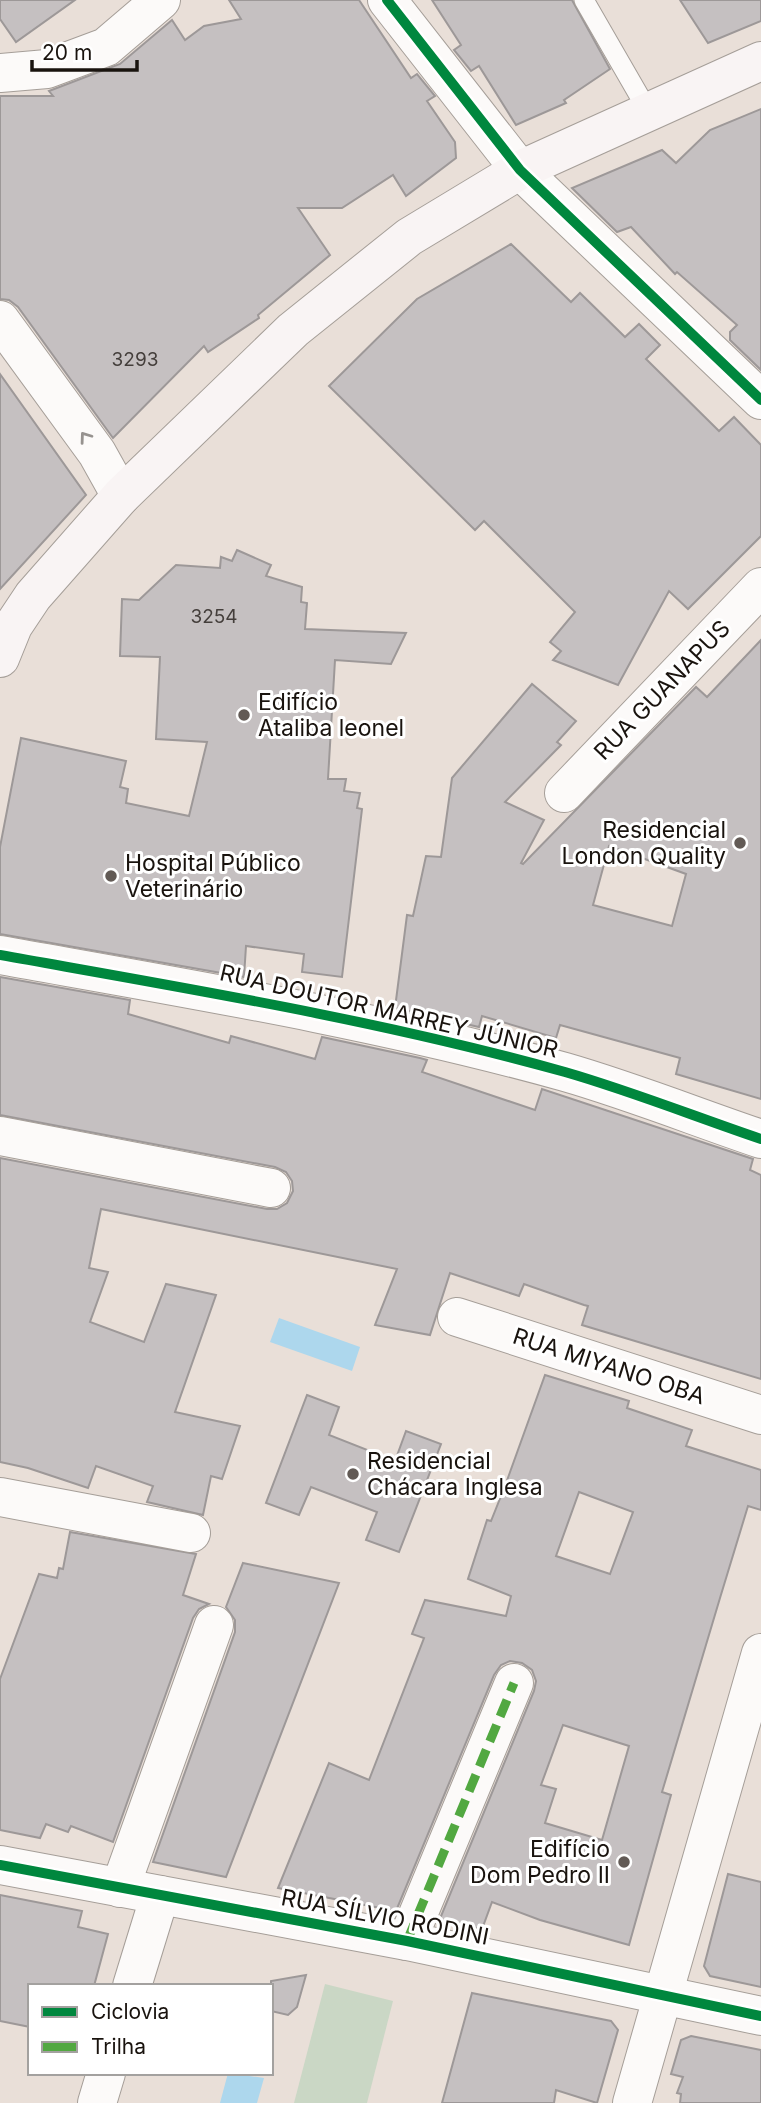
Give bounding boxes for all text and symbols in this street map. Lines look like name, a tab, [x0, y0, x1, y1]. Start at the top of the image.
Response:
scale bar	[32, 28, 136, 72]
text: 20 m	[42, 40, 92, 65]
house number: 3293	[112, 348, 158, 371]
one-way arrow	[81, 433, 93, 445]
house number: 3254	[190, 605, 238, 628]
street label: RUA GUANAPUS	[588, 614, 736, 766]
place label: Edifício Ataliba leonel	[258, 688, 404, 742]
marker: Edifício Ataliba leonel	[236, 707, 252, 723]
place label: Residencial London Quality	[562, 816, 726, 870]
marker: Residencial London Quality	[732, 835, 748, 851]
place label: Hospital Público Veterinário	[125, 849, 301, 903]
marker: Hospital Público Veterinário	[103, 868, 119, 884]
street label: RUA DOUTOR MARREY JÚNIOR	[217, 958, 561, 1064]
street label: RUA MIYANO OBA	[509, 1322, 709, 1410]
place label: Residencial Chácara Inglesa	[367, 1447, 543, 1501]
marker: Residencial Chácara Inglesa	[345, 1466, 361, 1482]
place label: Edifício Dom Pedro II	[470, 1835, 610, 1889]
marker: Edifício Dom Pedro II	[616, 1854, 632, 1870]
street label: RUA SÍLVIO RODINI	[279, 1883, 491, 1951]
legend	[28, 1984, 273, 2075]
text: Ciclovia	[91, 1999, 169, 2024]
text: Trilha	[91, 2034, 146, 2059]

